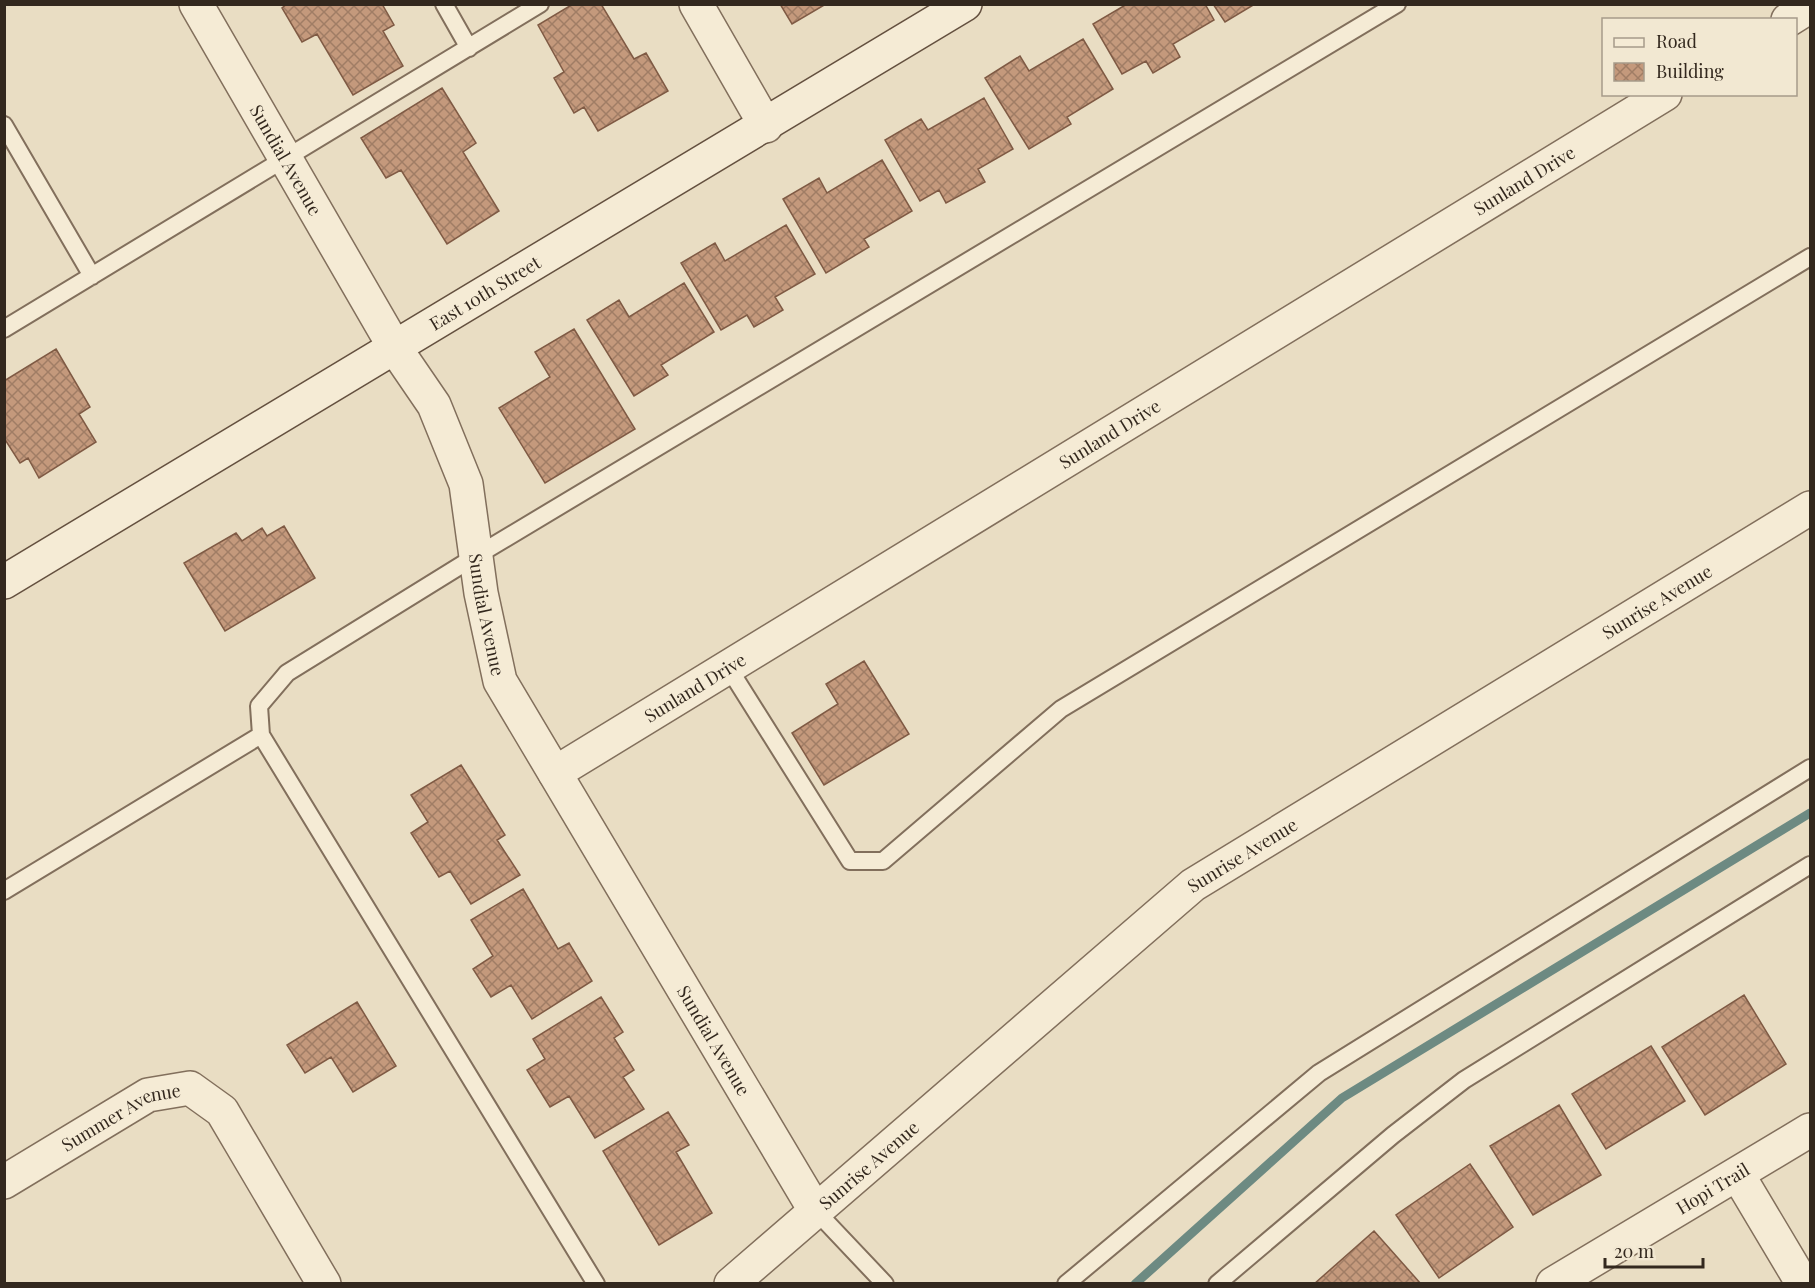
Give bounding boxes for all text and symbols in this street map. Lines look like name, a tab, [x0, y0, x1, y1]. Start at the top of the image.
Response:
legend	[1602, 18, 1797, 96]
text: Road	[1656, 29, 1697, 53]
text: Building	[1656, 59, 1724, 83]
street label: Sundial Avenue	[245, 100, 328, 220]
street label: Sunland Drive	[1469, 140, 1579, 220]
street label: East 10th Street	[425, 250, 545, 336]
street label: Sunland Drive	[1054, 394, 1165, 474]
street label: Sundial Avenue	[464, 552, 511, 678]
street label: Sunrise Avenue	[1597, 559, 1716, 644]
street label: Sunland Drive	[640, 647, 750, 728]
street label: Sunrise Avenue	[1183, 812, 1302, 898]
street label: Sundial Avenue	[672, 981, 756, 1100]
street label: Summer Avenue	[57, 1078, 182, 1157]
street label: Sunrise Avenue	[814, 1115, 924, 1215]
street label: Hopi Trail	[1671, 1157, 1754, 1220]
scale bar	[1605, 1231, 1702, 1269]
text: 20 m	[1614, 1239, 1654, 1263]

